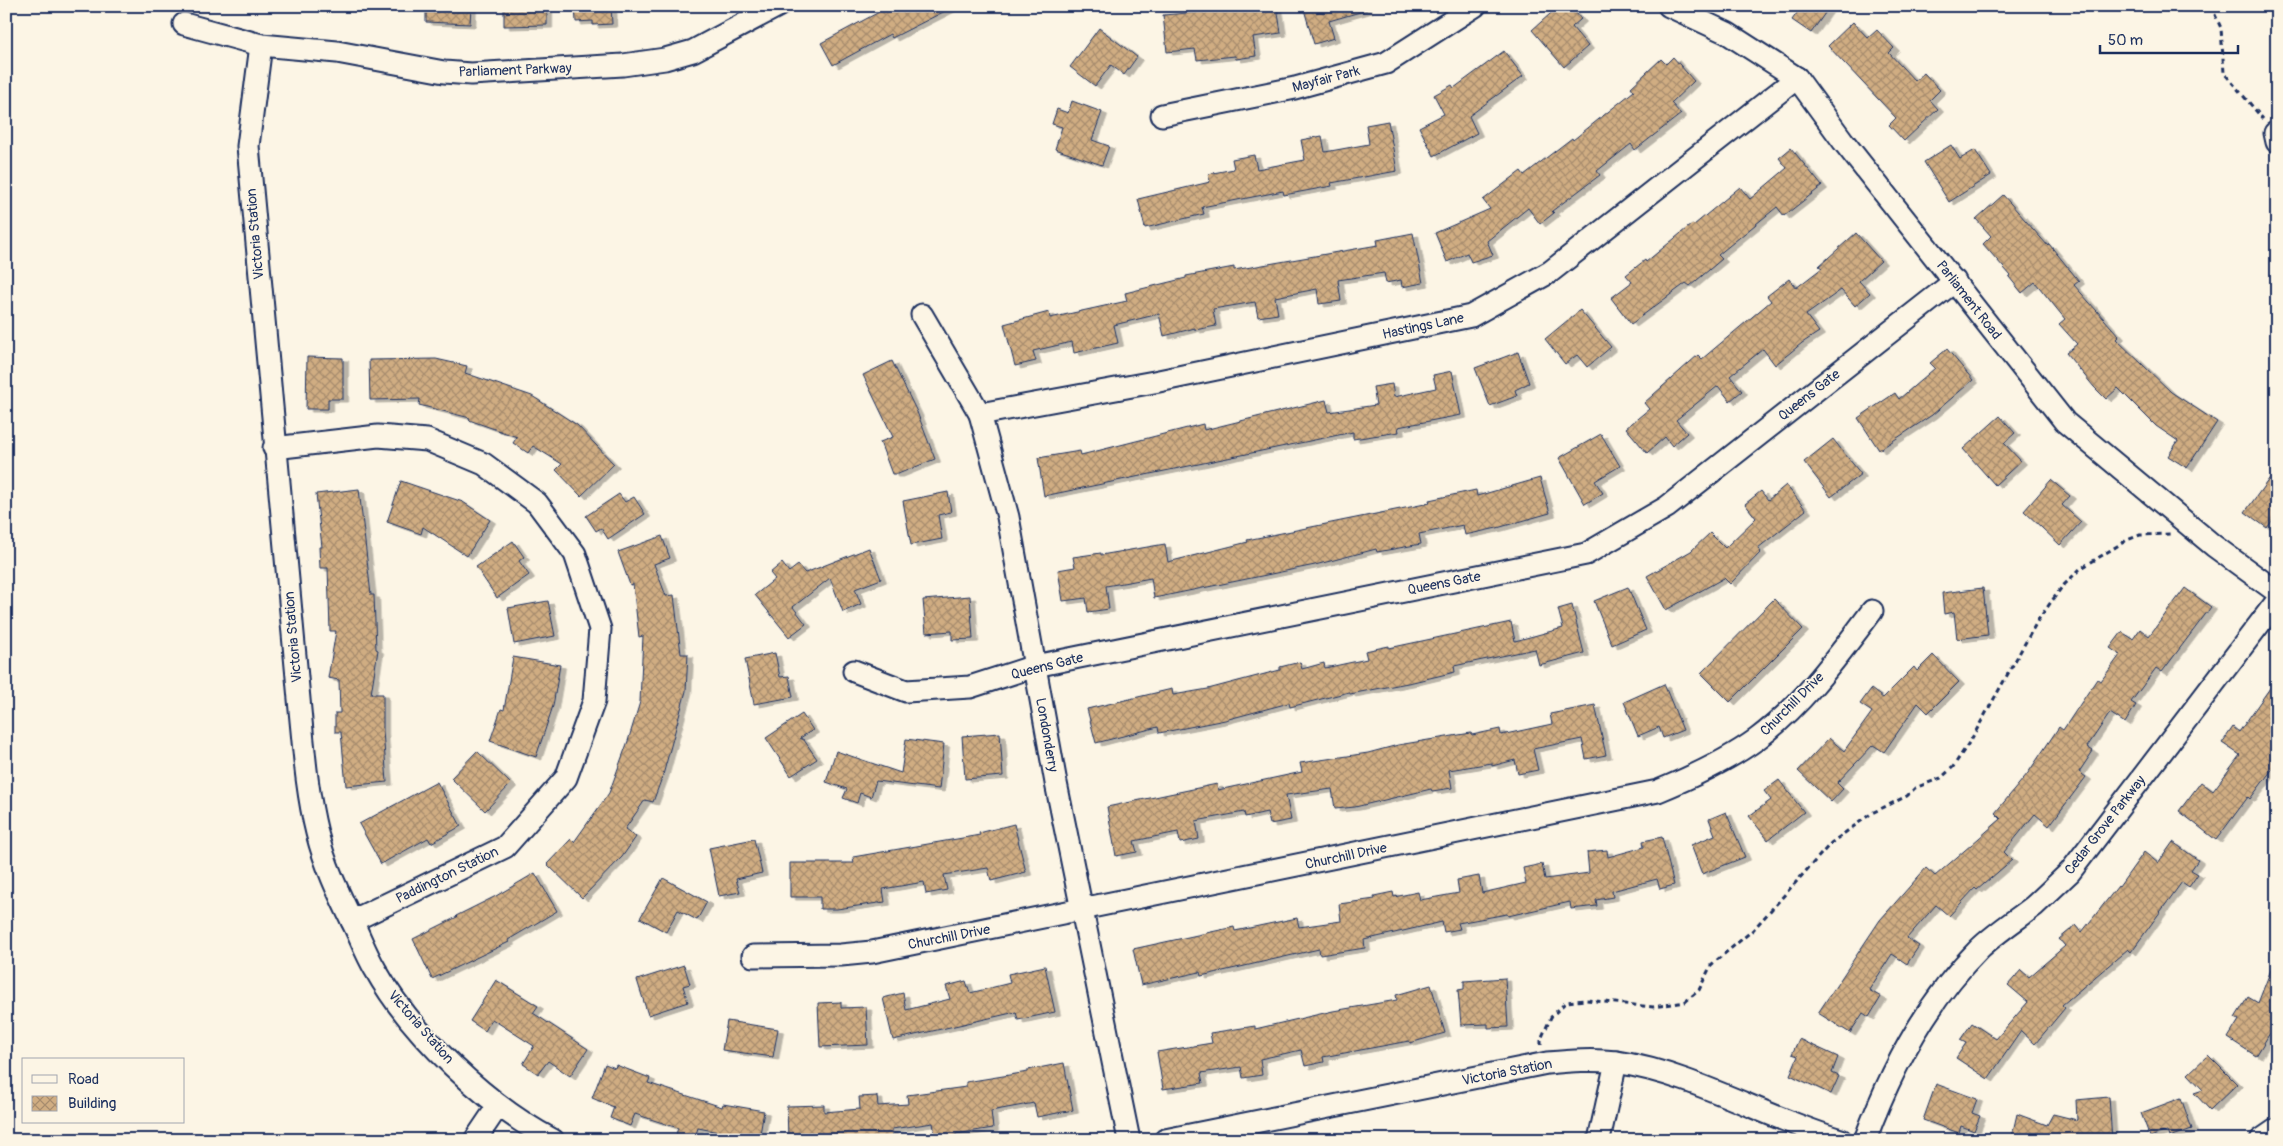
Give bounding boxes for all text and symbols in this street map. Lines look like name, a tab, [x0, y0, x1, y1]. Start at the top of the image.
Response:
scale bar	[2100, 22, 2238, 54]
text: 50 m	[2108, 31, 2143, 50]
street label: Parliament Parkway	[458, 60, 572, 80]
street label: Mayfair Park	[1290, 62, 1362, 96]
street label: Victoria Station	[243, 188, 267, 280]
street label: Parliament Road	[1933, 257, 2005, 343]
street label: Hastings Lane	[1381, 309, 1465, 343]
street label: Queens Gate	[1775, 365, 1843, 424]
street label: Queens Gate	[1406, 568, 1482, 598]
street label: Victoria Station	[281, 591, 305, 683]
street label: Queens Gate	[1009, 649, 1085, 683]
street label: Churchill Drive	[1757, 669, 1827, 739]
street label: Londonderry	[1032, 697, 1062, 773]
street label: Cedar Grove Parkway	[2061, 772, 2149, 878]
street label: Churchill Drive	[1304, 839, 1389, 873]
street label: Paddington Station	[393, 843, 501, 907]
street label: Churchill Drive	[907, 921, 992, 953]
street label: Victoria Station	[385, 987, 457, 1067]
street label: Victoria Station	[1460, 1055, 1554, 1089]
legend	[22, 1058, 185, 1124]
text: Road	[68, 1070, 99, 1089]
text: Building	[68, 1094, 116, 1113]

